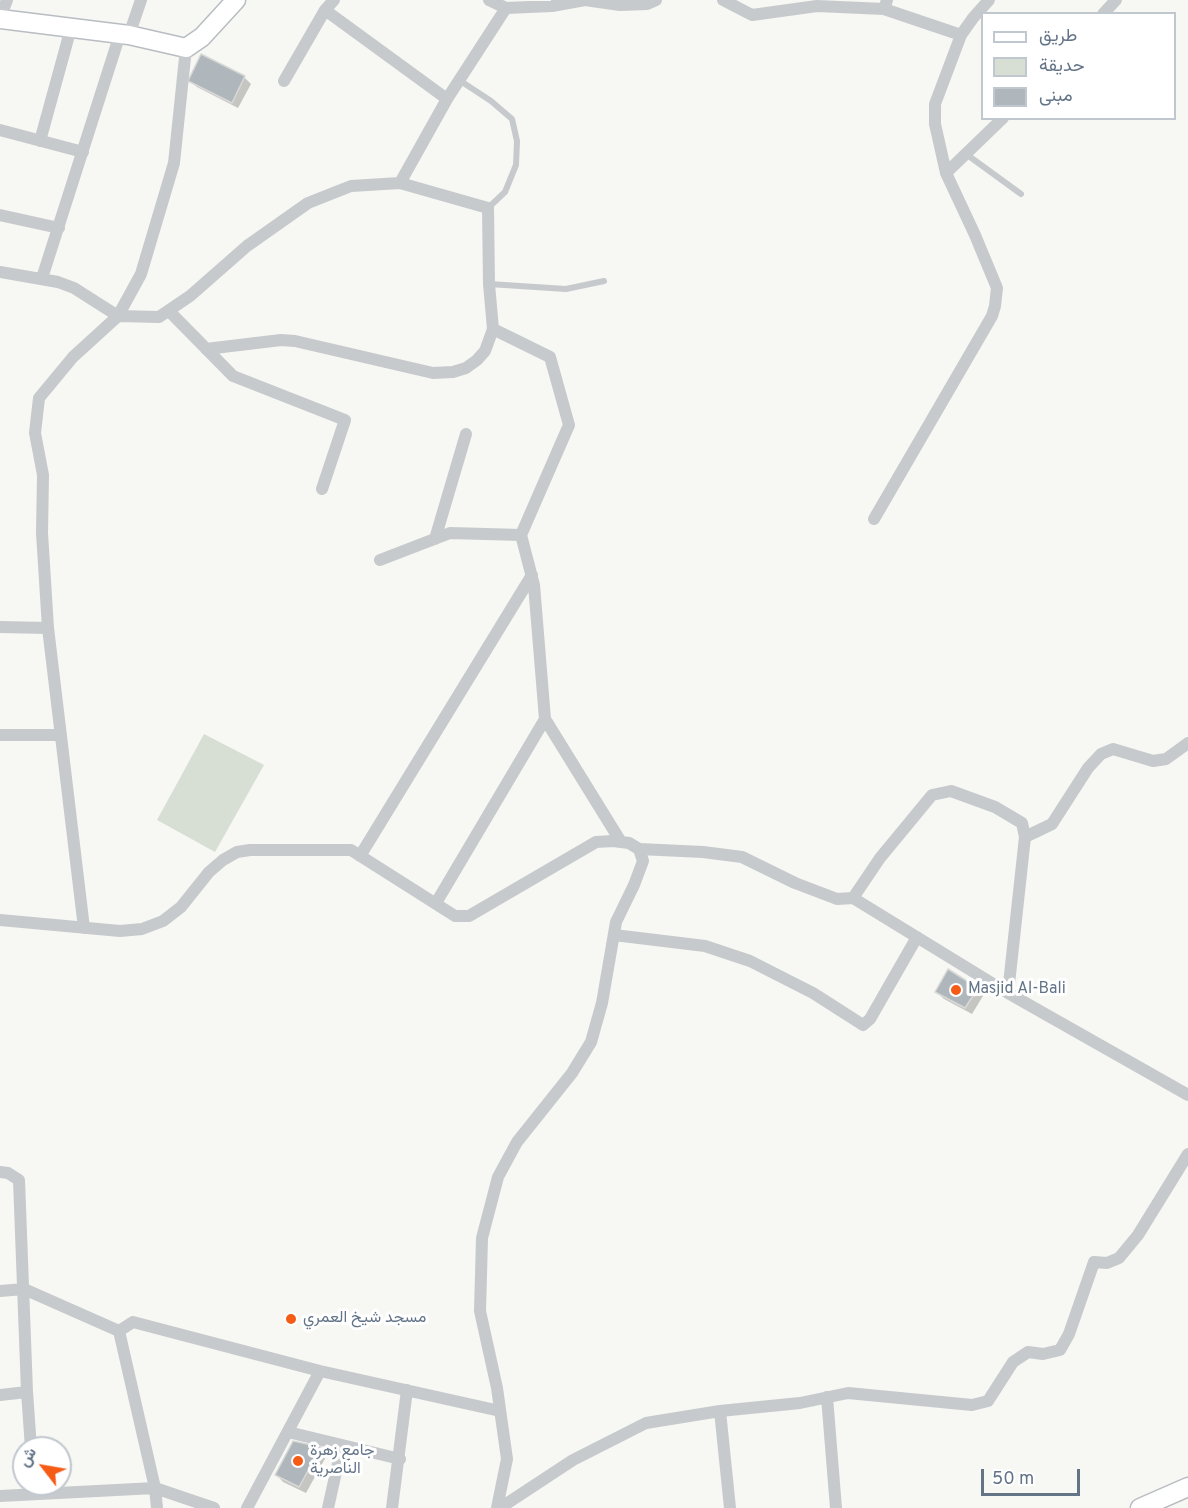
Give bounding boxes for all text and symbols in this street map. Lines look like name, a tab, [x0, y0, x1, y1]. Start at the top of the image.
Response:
legend	[981, 12, 1176, 120]
text: طريق	[1039, 25, 1077, 48]
text: حديقة	[1039, 55, 1085, 78]
text: مبنى	[1039, 85, 1073, 108]
place label: Masjid Al-Bali	[968, 980, 1066, 1000]
marker: Masjid Al-Bali	[949, 983, 963, 997]
place label: مسجد شيخ العمري	[303, 1309, 426, 1329]
marker: مسجد شيخ العمري	[284, 1312, 298, 1326]
north arrow	[12, 1436, 72, 1496]
place label: جامع زهرة الناصرية	[310, 1442, 375, 1480]
text: ش	[15, 1444, 42, 1471]
marker: جامع زهرة الناصرية	[291, 1454, 305, 1468]
scale bar	[984, 1457, 1083, 1495]
text: 50 m	[992, 1468, 1034, 1491]

